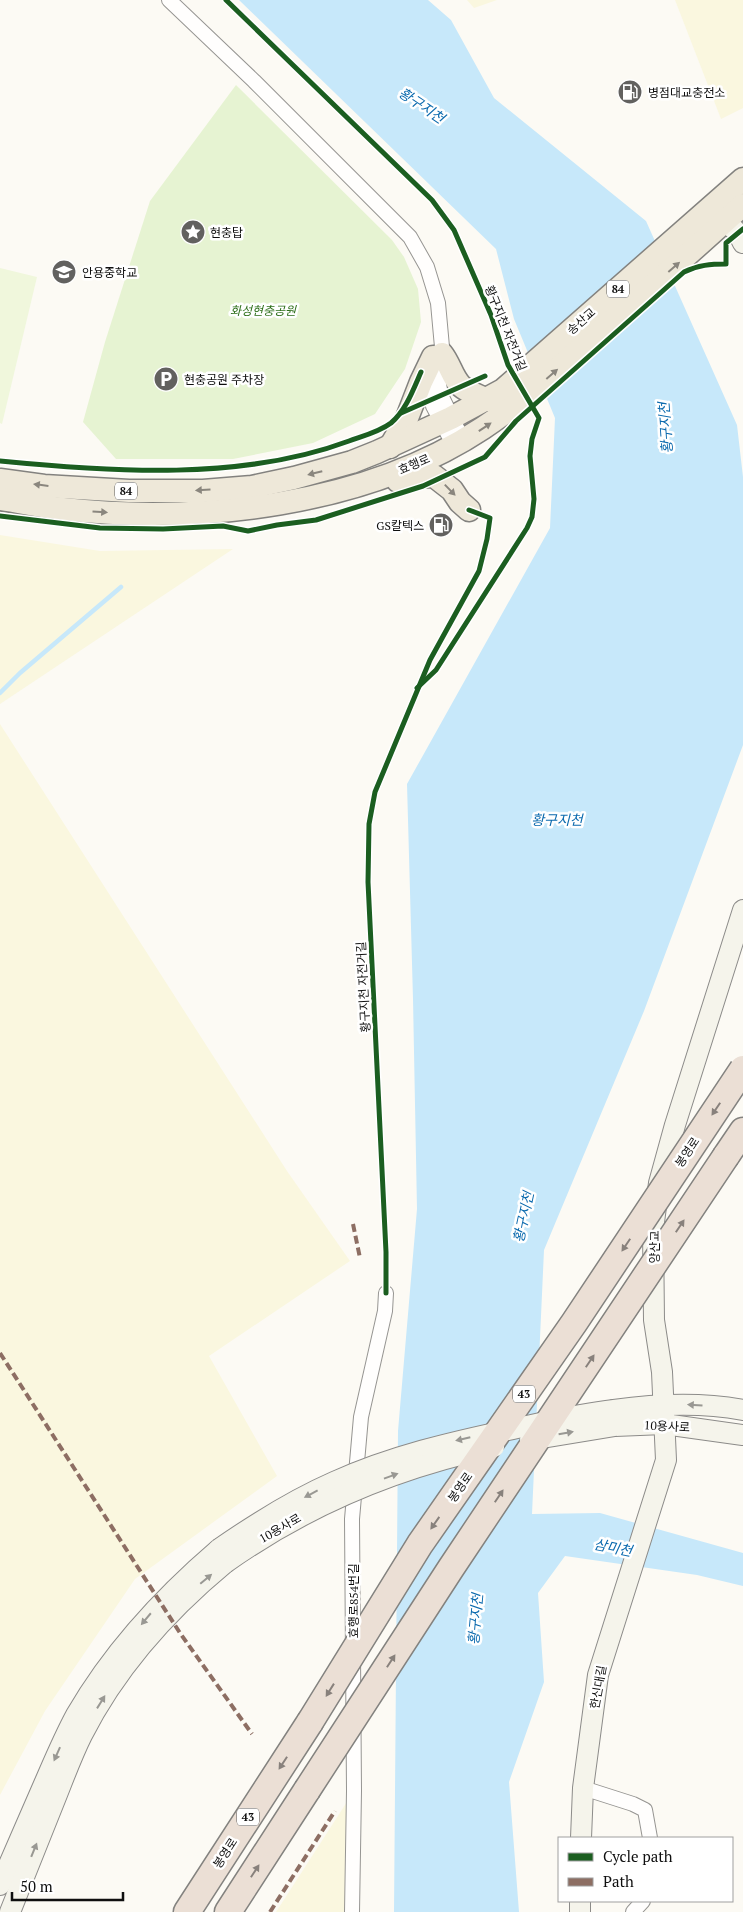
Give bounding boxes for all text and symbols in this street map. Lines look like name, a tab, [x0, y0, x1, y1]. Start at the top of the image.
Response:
fuel station icon: 병점대교충전소	[617, 79, 643, 105]
water label: 황구지천	[395, 83, 450, 128]
place label: 병점대교충전소	[648, 85, 725, 100]
place icon: 현충탑	[180, 219, 206, 245]
place label: 현충탑	[210, 225, 243, 240]
school or university icon: 안용중학교	[51, 259, 77, 285]
one-way arrow	[668, 261, 680, 273]
place label: 안용중학교	[82, 265, 137, 280]
road number: 84	[607, 280, 629, 298]
street label: 황구지천 자전거길	[482, 283, 530, 373]
park label: 화성현충공원	[230, 303, 297, 318]
street label: 송산교	[564, 304, 598, 338]
parking icon: 현충공원 주차장	[153, 366, 179, 392]
one-way arrow	[545, 368, 557, 380]
place label: 현충공원 주차장	[184, 372, 264, 387]
water label: 황구지천	[654, 401, 676, 454]
one-way arrow	[478, 422, 492, 432]
street label: 효행로	[396, 451, 432, 477]
one-way arrow	[307, 469, 322, 477]
one-way arrow	[33, 481, 49, 489]
road number: 84	[115, 482, 137, 500]
one-way arrow	[444, 484, 456, 496]
one-way arrow	[195, 487, 211, 495]
one-way arrow	[93, 508, 109, 516]
fuel station icon: GS칼텍스	[428, 512, 454, 538]
place label: GS칼텍스	[376, 518, 424, 533]
water label: 황구지천	[531, 810, 584, 829]
street label: 황구지천 자전거길	[353, 941, 373, 1033]
one-way arrow	[711, 1103, 721, 1116]
street label: 봉영로	[672, 1134, 702, 1170]
water label: 황구지천	[508, 1189, 538, 1244]
one-way arrow	[675, 1219, 685, 1233]
street label: 양산교	[647, 1230, 662, 1264]
one-way arrow	[621, 1238, 631, 1251]
one-way arrow	[585, 1355, 595, 1368]
road number: 43	[513, 1386, 535, 1402]
one-way arrow	[686, 1401, 702, 1409]
street label: 10용사로	[644, 1417, 690, 1435]
one-way arrow	[558, 1429, 574, 1437]
one-way arrow	[455, 1436, 471, 1444]
street label: 봉영로	[444, 1469, 476, 1505]
one-way arrow	[384, 1472, 399, 1480]
one-way arrow	[494, 1489, 504, 1503]
one-way arrow	[303, 1490, 318, 1498]
street label: 10용사로	[256, 1510, 304, 1546]
one-way arrow	[430, 1516, 440, 1530]
water label: 삼미천	[592, 1534, 635, 1560]
street label: 효행로854번길	[346, 1564, 361, 1638]
one-way arrow	[199, 1574, 212, 1585]
water label: 황구지천	[463, 1591, 487, 1645]
one-way arrow	[140, 1612, 151, 1625]
one-way arrow	[386, 1655, 395, 1668]
street label: 한신대길	[587, 1664, 609, 1710]
one-way arrow	[325, 1684, 335, 1697]
one-way arrow	[96, 1696, 105, 1709]
one-way arrow	[53, 1747, 61, 1761]
one-way arrow	[279, 1757, 288, 1770]
road number: 43	[237, 1808, 259, 1825]
street label: 봉영로	[210, 1835, 240, 1871]
legend	[558, 1837, 733, 1902]
one-way arrow	[31, 1843, 39, 1858]
text: Cycle path	[603, 1846, 673, 1866]
one-way arrow	[250, 1864, 259, 1878]
scale bar	[12, 1870, 124, 1902]
text: Path	[603, 1871, 634, 1891]
text: 50 m	[20, 1876, 53, 1896]

